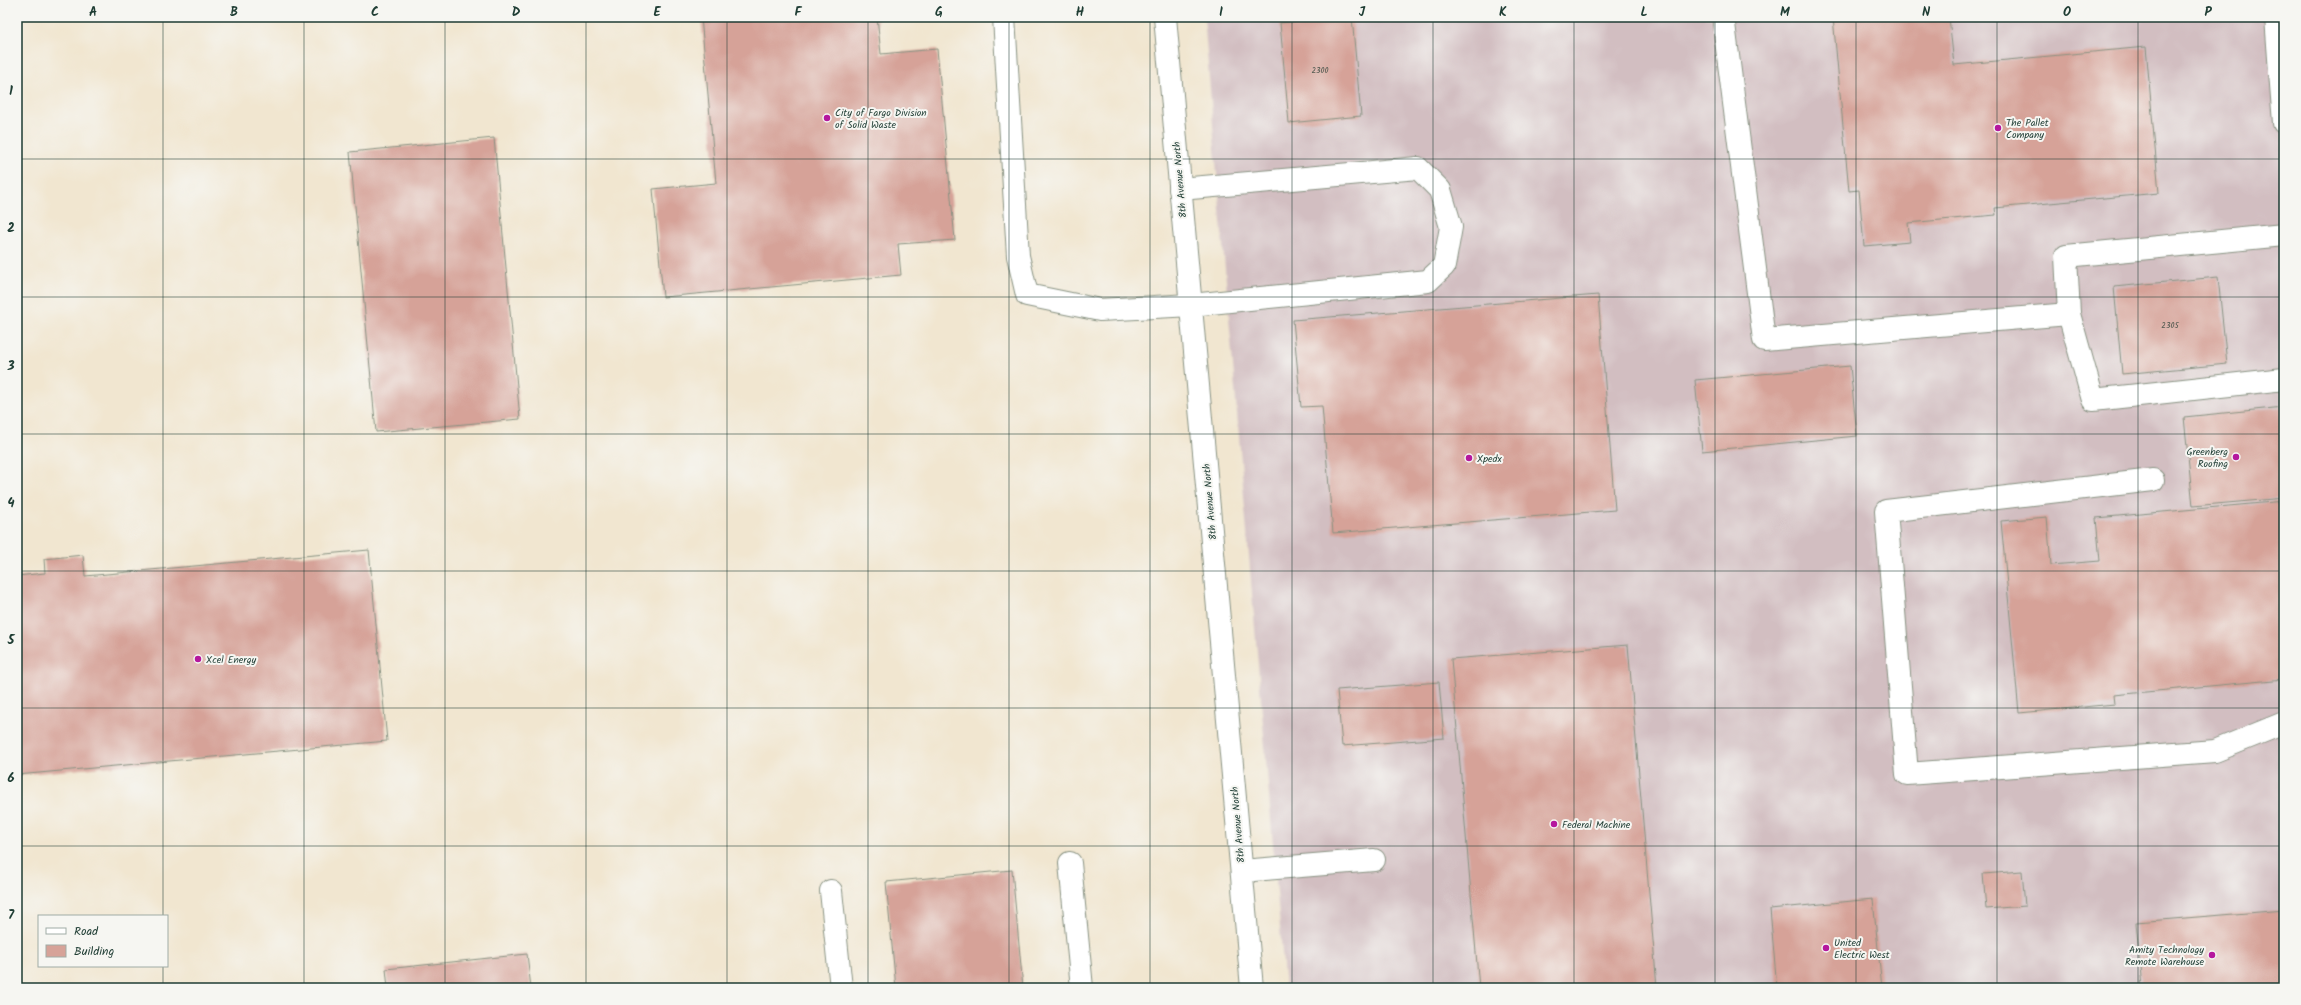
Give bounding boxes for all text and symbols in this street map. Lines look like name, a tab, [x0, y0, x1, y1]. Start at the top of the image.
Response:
text: A	[89, 2, 97, 23]
text: B	[230, 2, 238, 23]
text: C	[371, 2, 379, 23]
text: D	[512, 2, 521, 23]
text: E	[653, 2, 661, 23]
text: F	[794, 2, 802, 23]
text: G	[935, 2, 943, 23]
text: H	[1076, 2, 1085, 23]
text: I	[1219, 2, 1223, 23]
text: J	[1359, 2, 1366, 23]
text: K	[1499, 2, 1507, 23]
text: L	[1640, 2, 1648, 23]
text: M	[1780, 2, 1790, 23]
text: N	[1922, 2, 1931, 23]
text: O	[2063, 2, 2071, 23]
text: P	[2204, 2, 2212, 23]
house number: 2300	[1311, 64, 1329, 77]
text: 1	[9, 81, 13, 102]
place label: City of Fargo Division of Solid Waste	[835, 105, 927, 133]
marker: City of Fargo Division of Solid Waste	[822, 113, 832, 123]
place label: The Pallet Company	[2006, 115, 2049, 143]
marker: The Pallet Company	[1993, 123, 2003, 133]
street label: 8th Avenue North	[1169, 141, 1191, 219]
text: 2	[7, 218, 15, 239]
house number: 2305	[2161, 319, 2179, 332]
text: 3	[6, 356, 15, 377]
place label: Greenberg Roofing	[2186, 444, 2228, 472]
place label: Xpedx	[1477, 451, 1503, 467]
marker: Greenberg Roofing	[2231, 452, 2241, 462]
marker: Xpedx	[1464, 453, 1474, 463]
street label: 8th Avenue North	[1199, 463, 1221, 541]
text: 4	[7, 493, 15, 514]
text: 5	[7, 630, 16, 651]
place label: Xcel Energy	[206, 652, 256, 668]
marker: Xcel Energy	[193, 654, 203, 664]
text: 6	[7, 768, 15, 789]
street label: 8th Avenue North	[1227, 786, 1249, 864]
place label: Federal Machine	[1562, 817, 1631, 833]
marker: Federal Machine	[1549, 819, 1559, 829]
text: 7	[8, 905, 15, 926]
legend	[38, 915, 168, 967]
text: Road	[74, 922, 99, 941]
place label: United Electric West	[1834, 935, 1890, 963]
text: Building	[74, 942, 114, 961]
place label: Amity Technology Remote Warehouse	[2125, 942, 2204, 970]
marker: United Electric West	[1821, 943, 1831, 953]
marker: Amity Technology Remote Warehouse	[2207, 950, 2217, 960]

